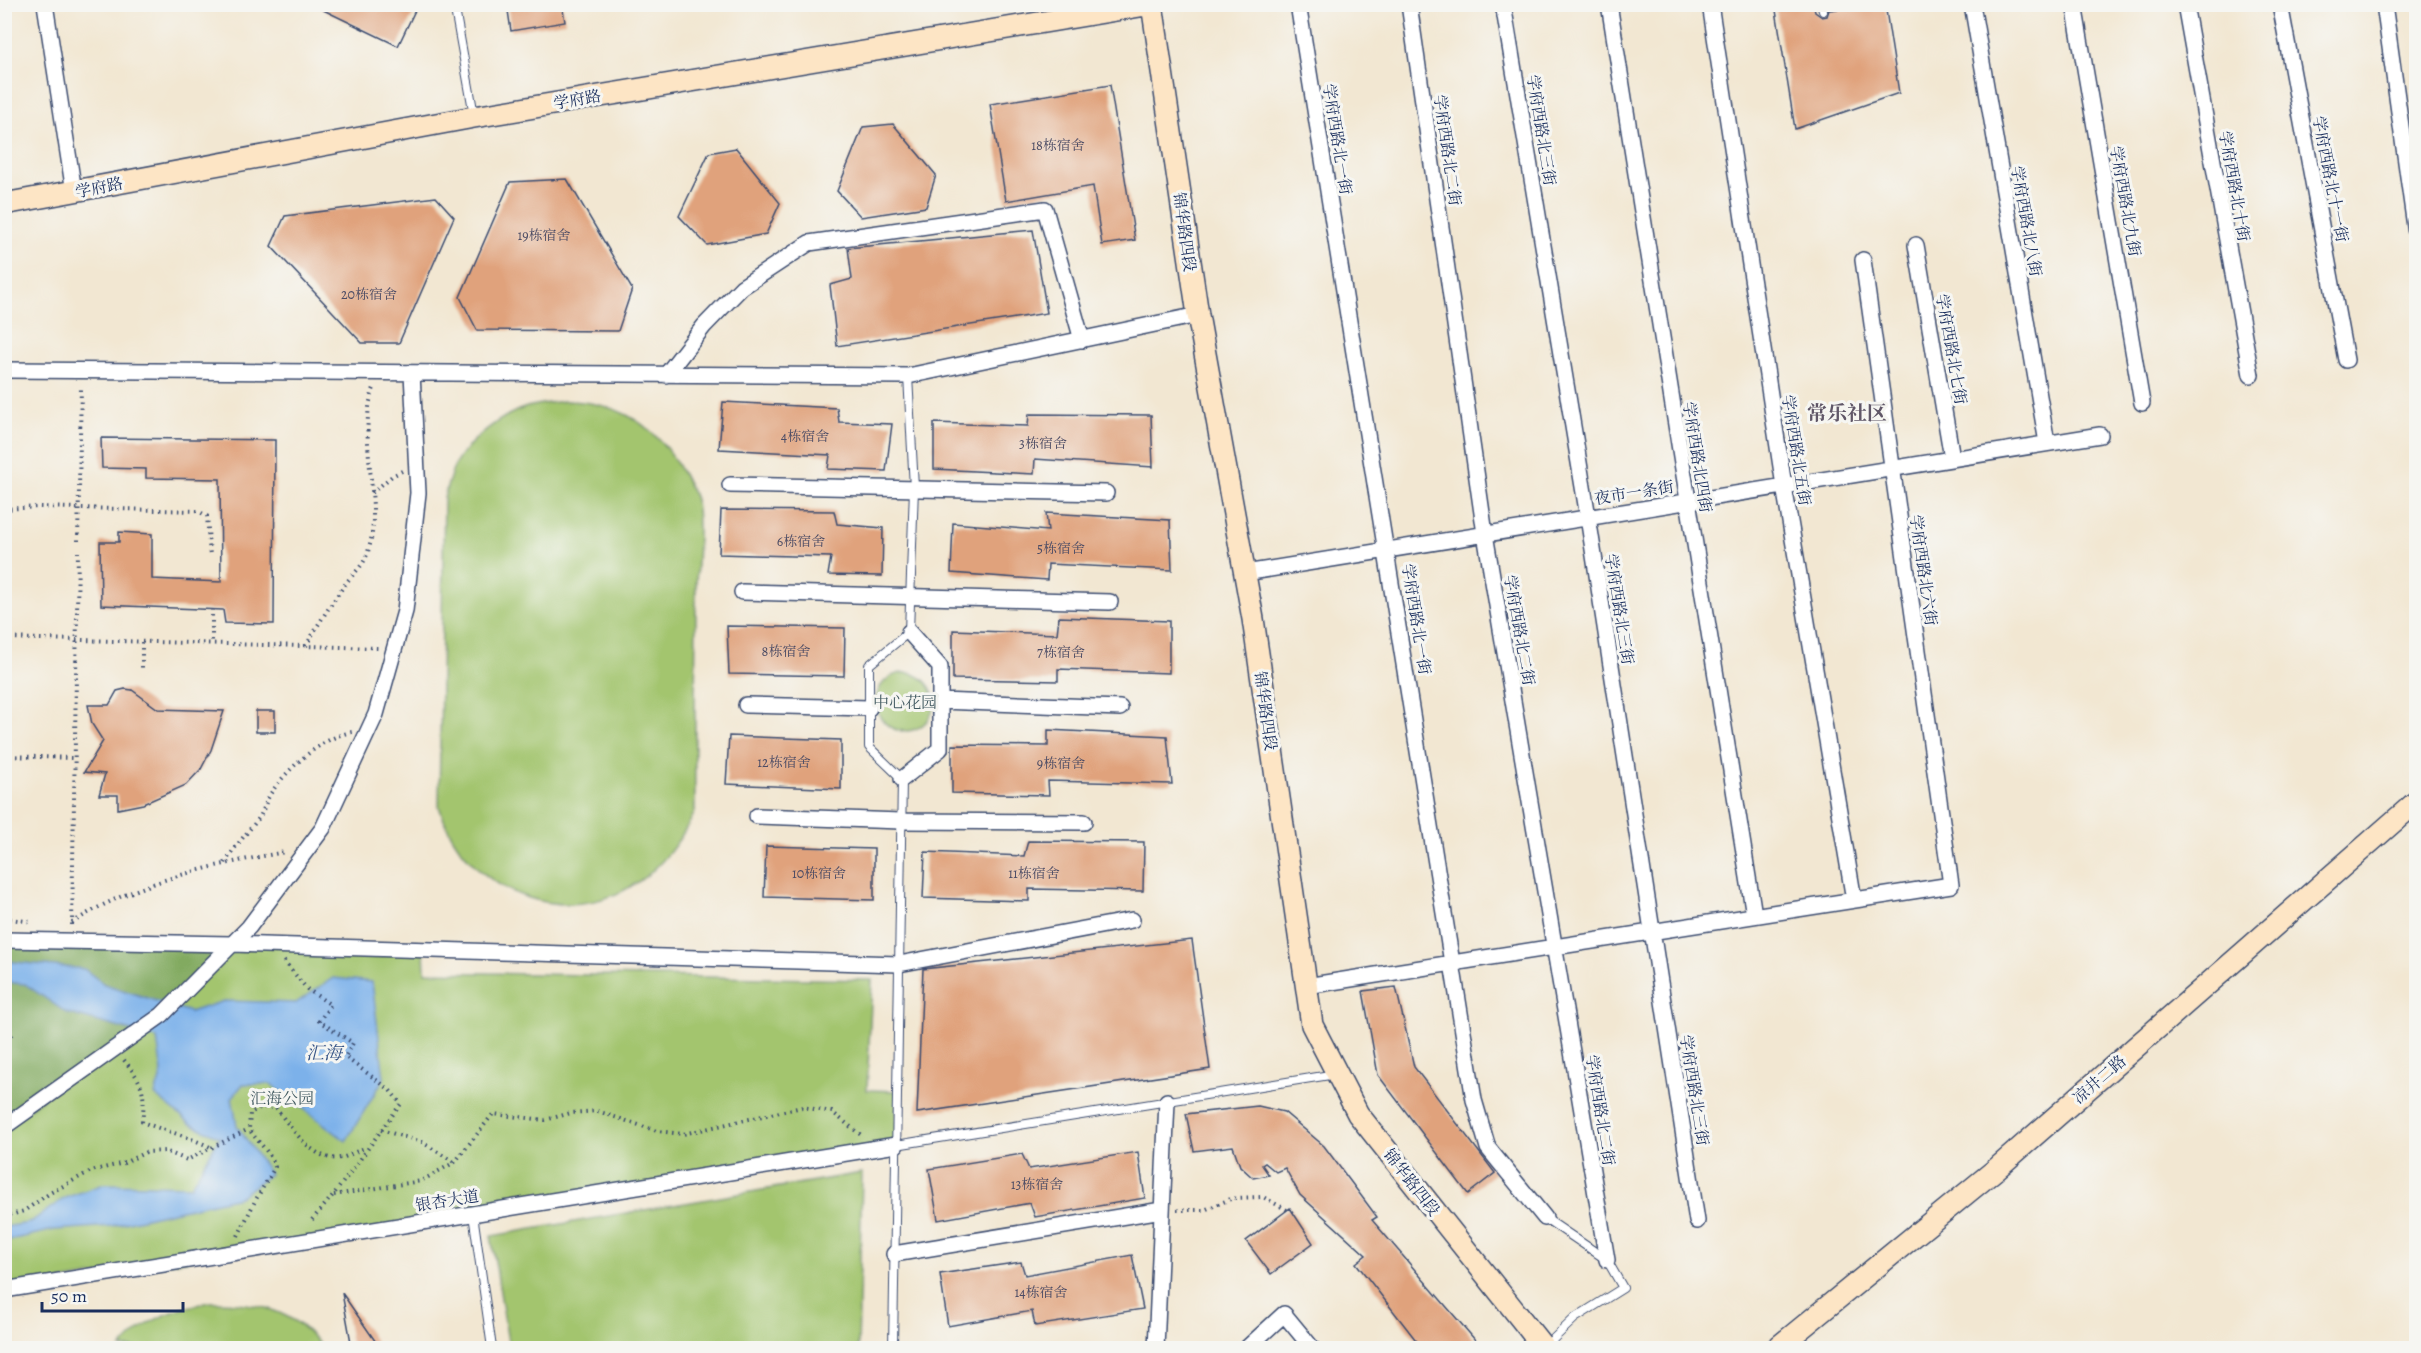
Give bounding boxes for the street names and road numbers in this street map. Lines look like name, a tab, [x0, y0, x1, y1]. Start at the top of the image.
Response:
street label: 学府西路北三街	[1521, 73, 1561, 187]
street label: 学府西路北一街	[1317, 82, 1357, 196]
street label: 学府路	[552, 85, 603, 115]
street label: 学府西路北二街	[1428, 93, 1466, 207]
street label: 学府西路北十一街	[2307, 114, 2353, 244]
street label: 学府西路北十街	[2213, 129, 2255, 243]
street label: 学府西路北九街	[2104, 144, 2146, 258]
street label: 学府西路北八街	[2005, 164, 2047, 278]
street label: 学府路	[74, 173, 125, 203]
street label: 锦华路四段	[1168, 191, 1200, 273]
street label: 学府西路北七街	[1930, 292, 1972, 406]
street label: 学府西路北五街	[1776, 393, 1816, 507]
street label: 学府西路北四街	[1677, 400, 1717, 514]
street label: 夜市一条街	[1593, 476, 1675, 510]
street label: 学府西路北六街	[1904, 513, 1942, 627]
street label: 学府西路北三街	[1599, 552, 1639, 666]
street label: 学府西路北一街	[1396, 562, 1436, 676]
street label: 学府西路北二街	[1498, 573, 1540, 687]
street label: 锦华路四段	[1249, 670, 1281, 752]
street label: 学府西路北三街	[1674, 1033, 1714, 1147]
street label: 凉井二路	[2068, 1050, 2131, 1109]
street label: 学府西路北二街	[1580, 1053, 1620, 1167]
street label: 锦华路四段	[1378, 1144, 1445, 1221]
street label: 银杏大道	[414, 1185, 480, 1217]

